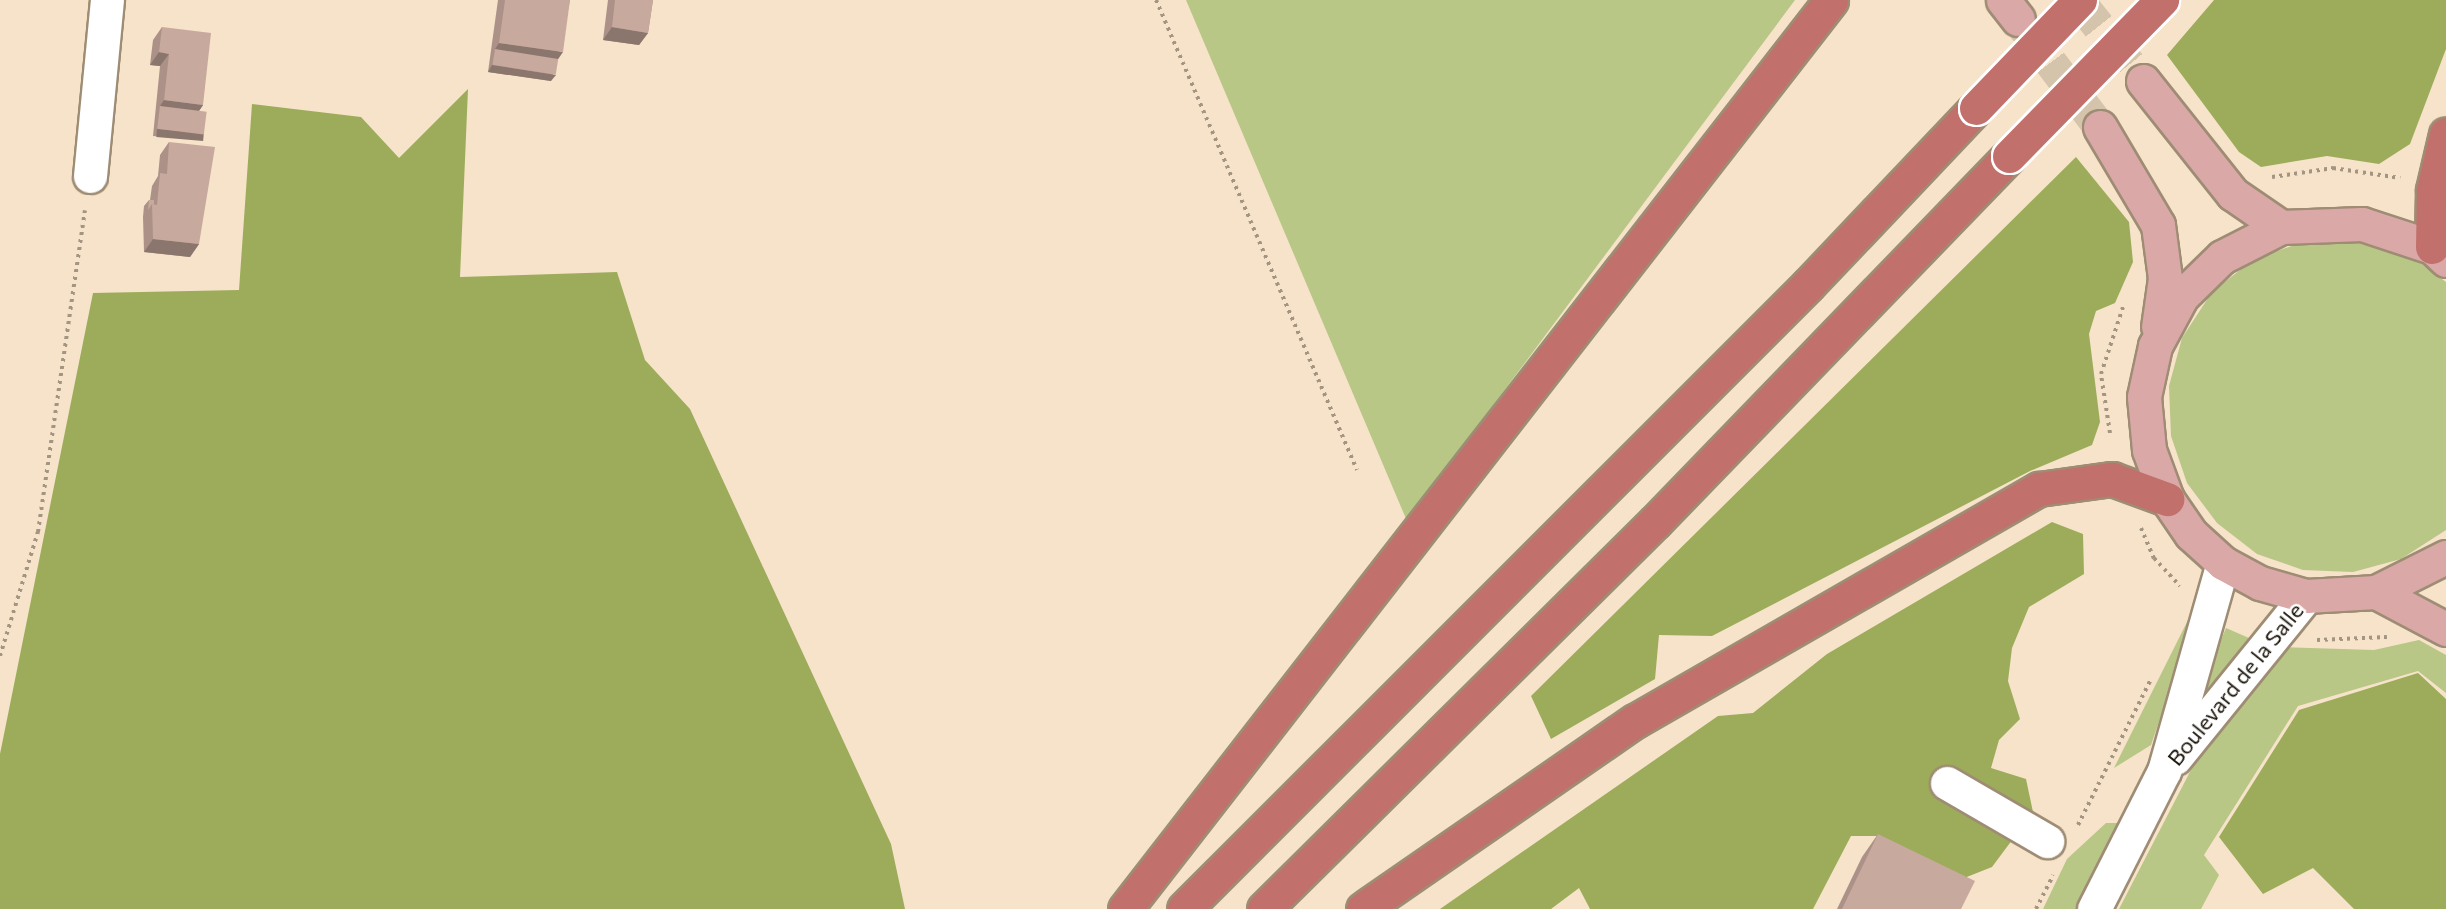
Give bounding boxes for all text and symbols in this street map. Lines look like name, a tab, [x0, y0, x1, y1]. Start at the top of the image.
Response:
street label: Boulevard de la Salle	[2161, 597, 2309, 771]

